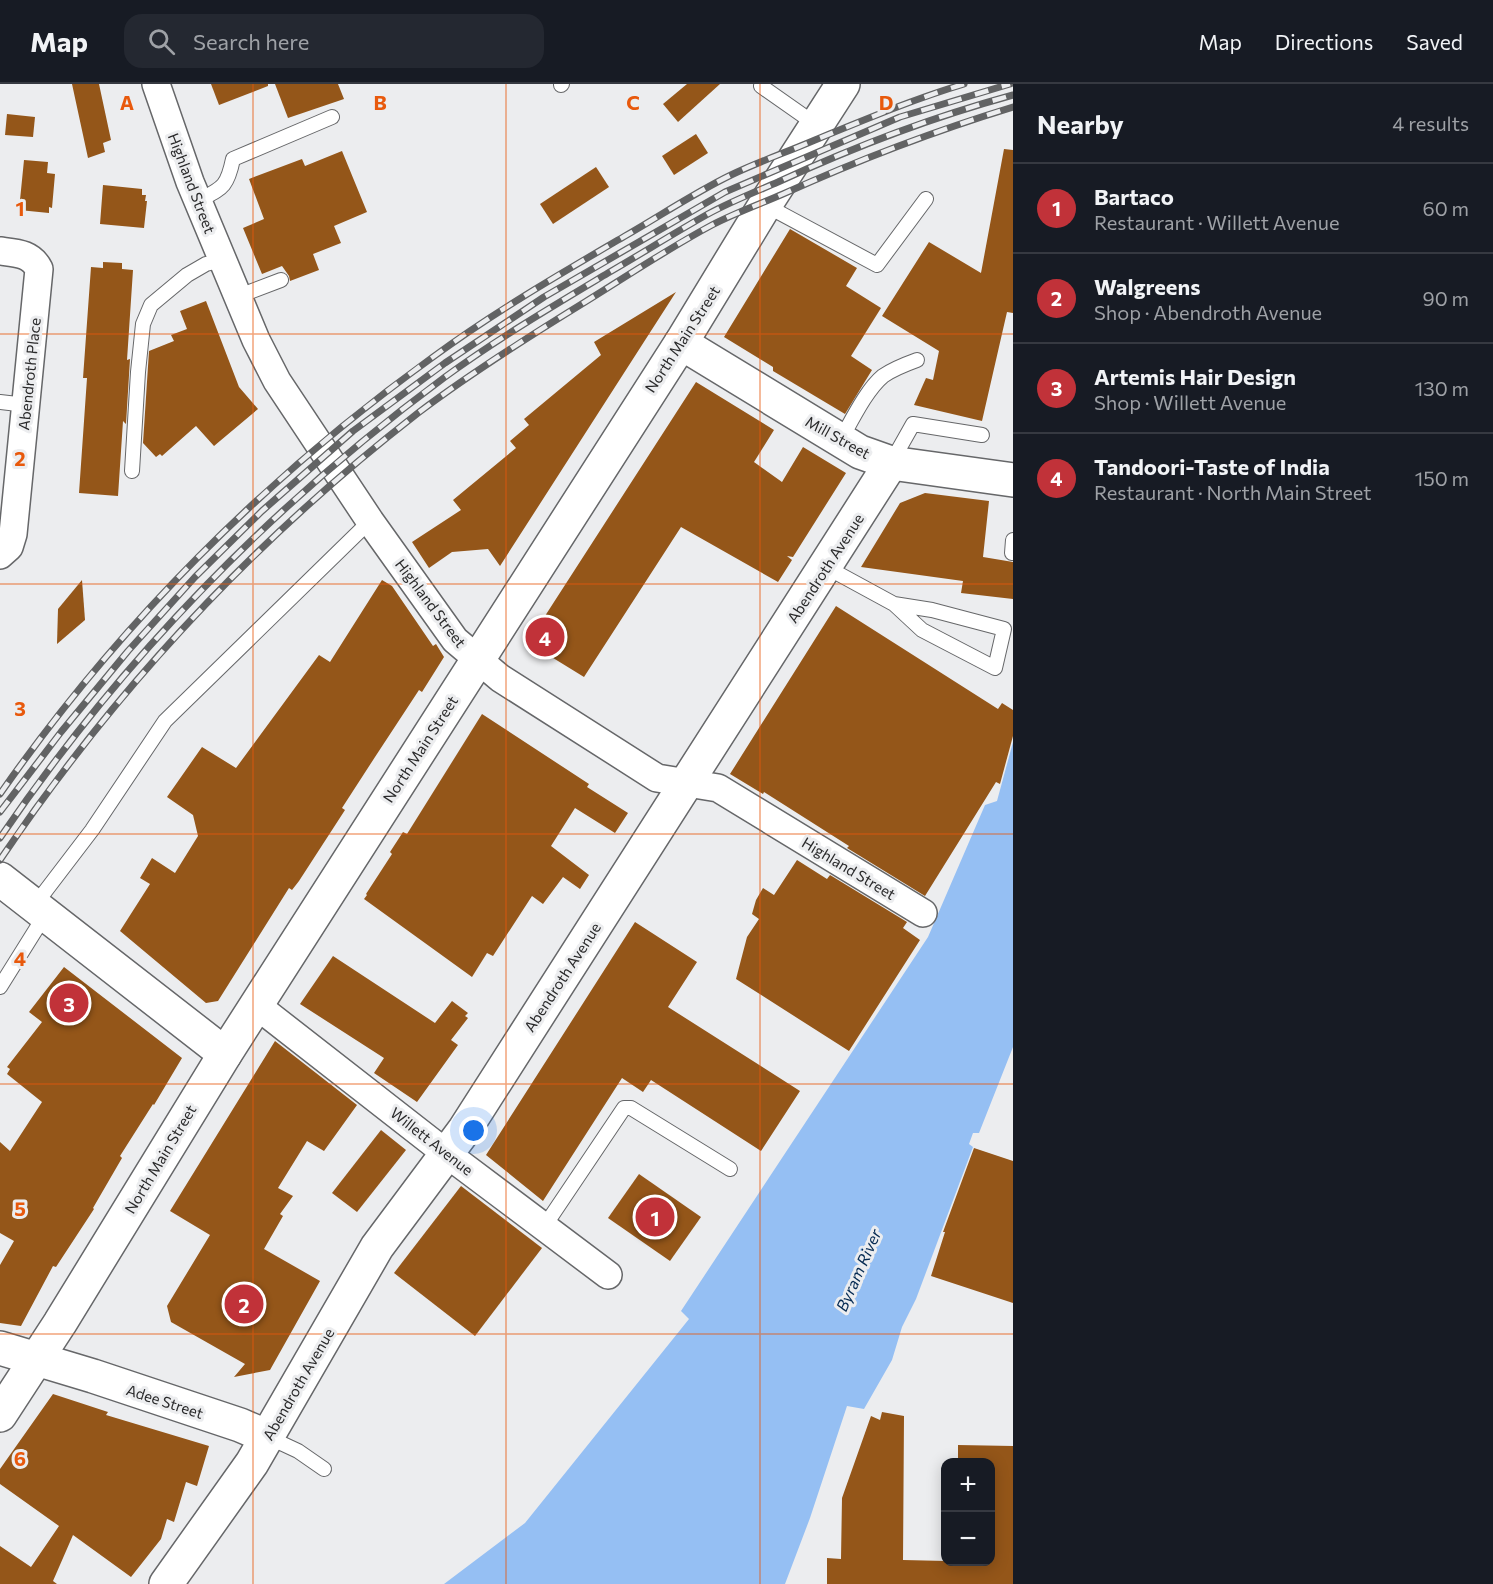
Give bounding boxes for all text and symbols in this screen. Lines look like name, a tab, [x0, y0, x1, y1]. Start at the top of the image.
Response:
search box	[124, 14, 544, 68]
text: Map	[30, 24, 88, 58]
icon: search	[145, 25, 178, 58]
text: Search here	[193, 28, 309, 55]
text: Map	[1199, 29, 1242, 54]
text: Directions	[1275, 29, 1373, 54]
text: Saved	[1406, 29, 1463, 54]
text: A	[120, 90, 134, 114]
text: B	[373, 90, 387, 114]
text: C	[626, 90, 640, 114]
text: D	[879, 90, 893, 114]
text: Nearby	[1037, 108, 1124, 139]
text: 4 results	[1392, 111, 1469, 135]
street label: Highland Street	[165, 130, 219, 236]
text: Bartaco	[1094, 183, 1174, 210]
text: 1	[15, 196, 25, 220]
text: 1	[1052, 196, 1061, 220]
text: 60 m	[1423, 196, 1469, 220]
text: Restaurant · Willett Avenue	[1094, 210, 1339, 234]
text: Walgreens	[1094, 273, 1200, 300]
street label: North Main Street	[641, 282, 723, 396]
text: 2	[1051, 286, 1062, 310]
text: 90 m	[1423, 286, 1469, 310]
text: Shop · Abendroth Avenue	[1094, 300, 1322, 324]
street label: Abendroth Place	[14, 317, 44, 431]
text: Artemis Hair Design	[1094, 363, 1296, 390]
text: 3	[1051, 376, 1062, 400]
text: 130 m	[1415, 376, 1469, 400]
text: Shop · Willett Avenue	[1094, 390, 1286, 414]
street label: Mill Street	[803, 412, 873, 462]
text: 2	[14, 446, 26, 470]
text: Tandoori-Taste of India	[1094, 453, 1330, 480]
text: 4	[1050, 466, 1063, 490]
text: 150 m	[1415, 466, 1469, 490]
text: Restaurant · North Main Street	[1094, 480, 1371, 504]
street label: Abendroth Avenue	[783, 510, 867, 626]
street label: Highland Street	[392, 555, 470, 651]
pin: 4	[526, 614, 564, 660]
street label: North Main Street	[379, 692, 461, 806]
text: 3	[14, 696, 26, 720]
street label: Highland Street	[799, 833, 899, 903]
street label: Abendroth Avenue	[520, 919, 604, 1035]
text: 4	[14, 946, 26, 970]
pin: 3	[50, 980, 88, 1026]
street label: North Main Street	[120, 1101, 200, 1217]
street label: Willett Avenue	[387, 1103, 477, 1179]
your location	[459, 1116, 488, 1145]
pin: 1	[636, 1194, 674, 1240]
text: 5	[14, 1196, 26, 1220]
water label: Byram River	[831, 1225, 885, 1314]
pin: 2	[224, 1282, 264, 1326]
street label: Abendroth Avenue	[259, 1325, 337, 1443]
street label: Adee Street	[124, 1380, 206, 1422]
text: 6	[14, 1446, 26, 1470]
map controls	[941, 1458, 995, 1566]
button: +	[941, 1458, 995, 1512]
button: −	[941, 1512, 995, 1566]

